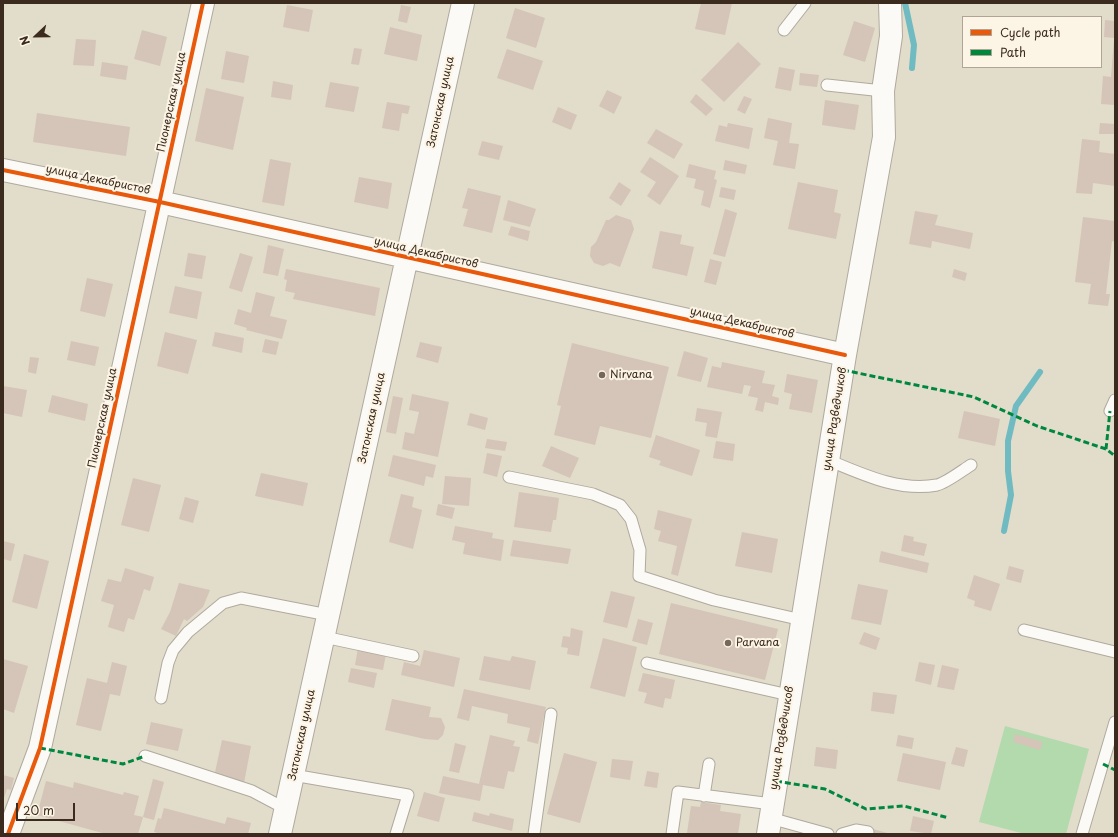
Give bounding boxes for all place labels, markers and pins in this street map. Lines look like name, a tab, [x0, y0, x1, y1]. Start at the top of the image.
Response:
place label: Nirvana	[610, 368, 652, 382]
marker: Nirvana	[597, 370, 607, 380]
place label: Parvana	[736, 636, 779, 650]
marker: Parvana	[723, 638, 733, 648]

